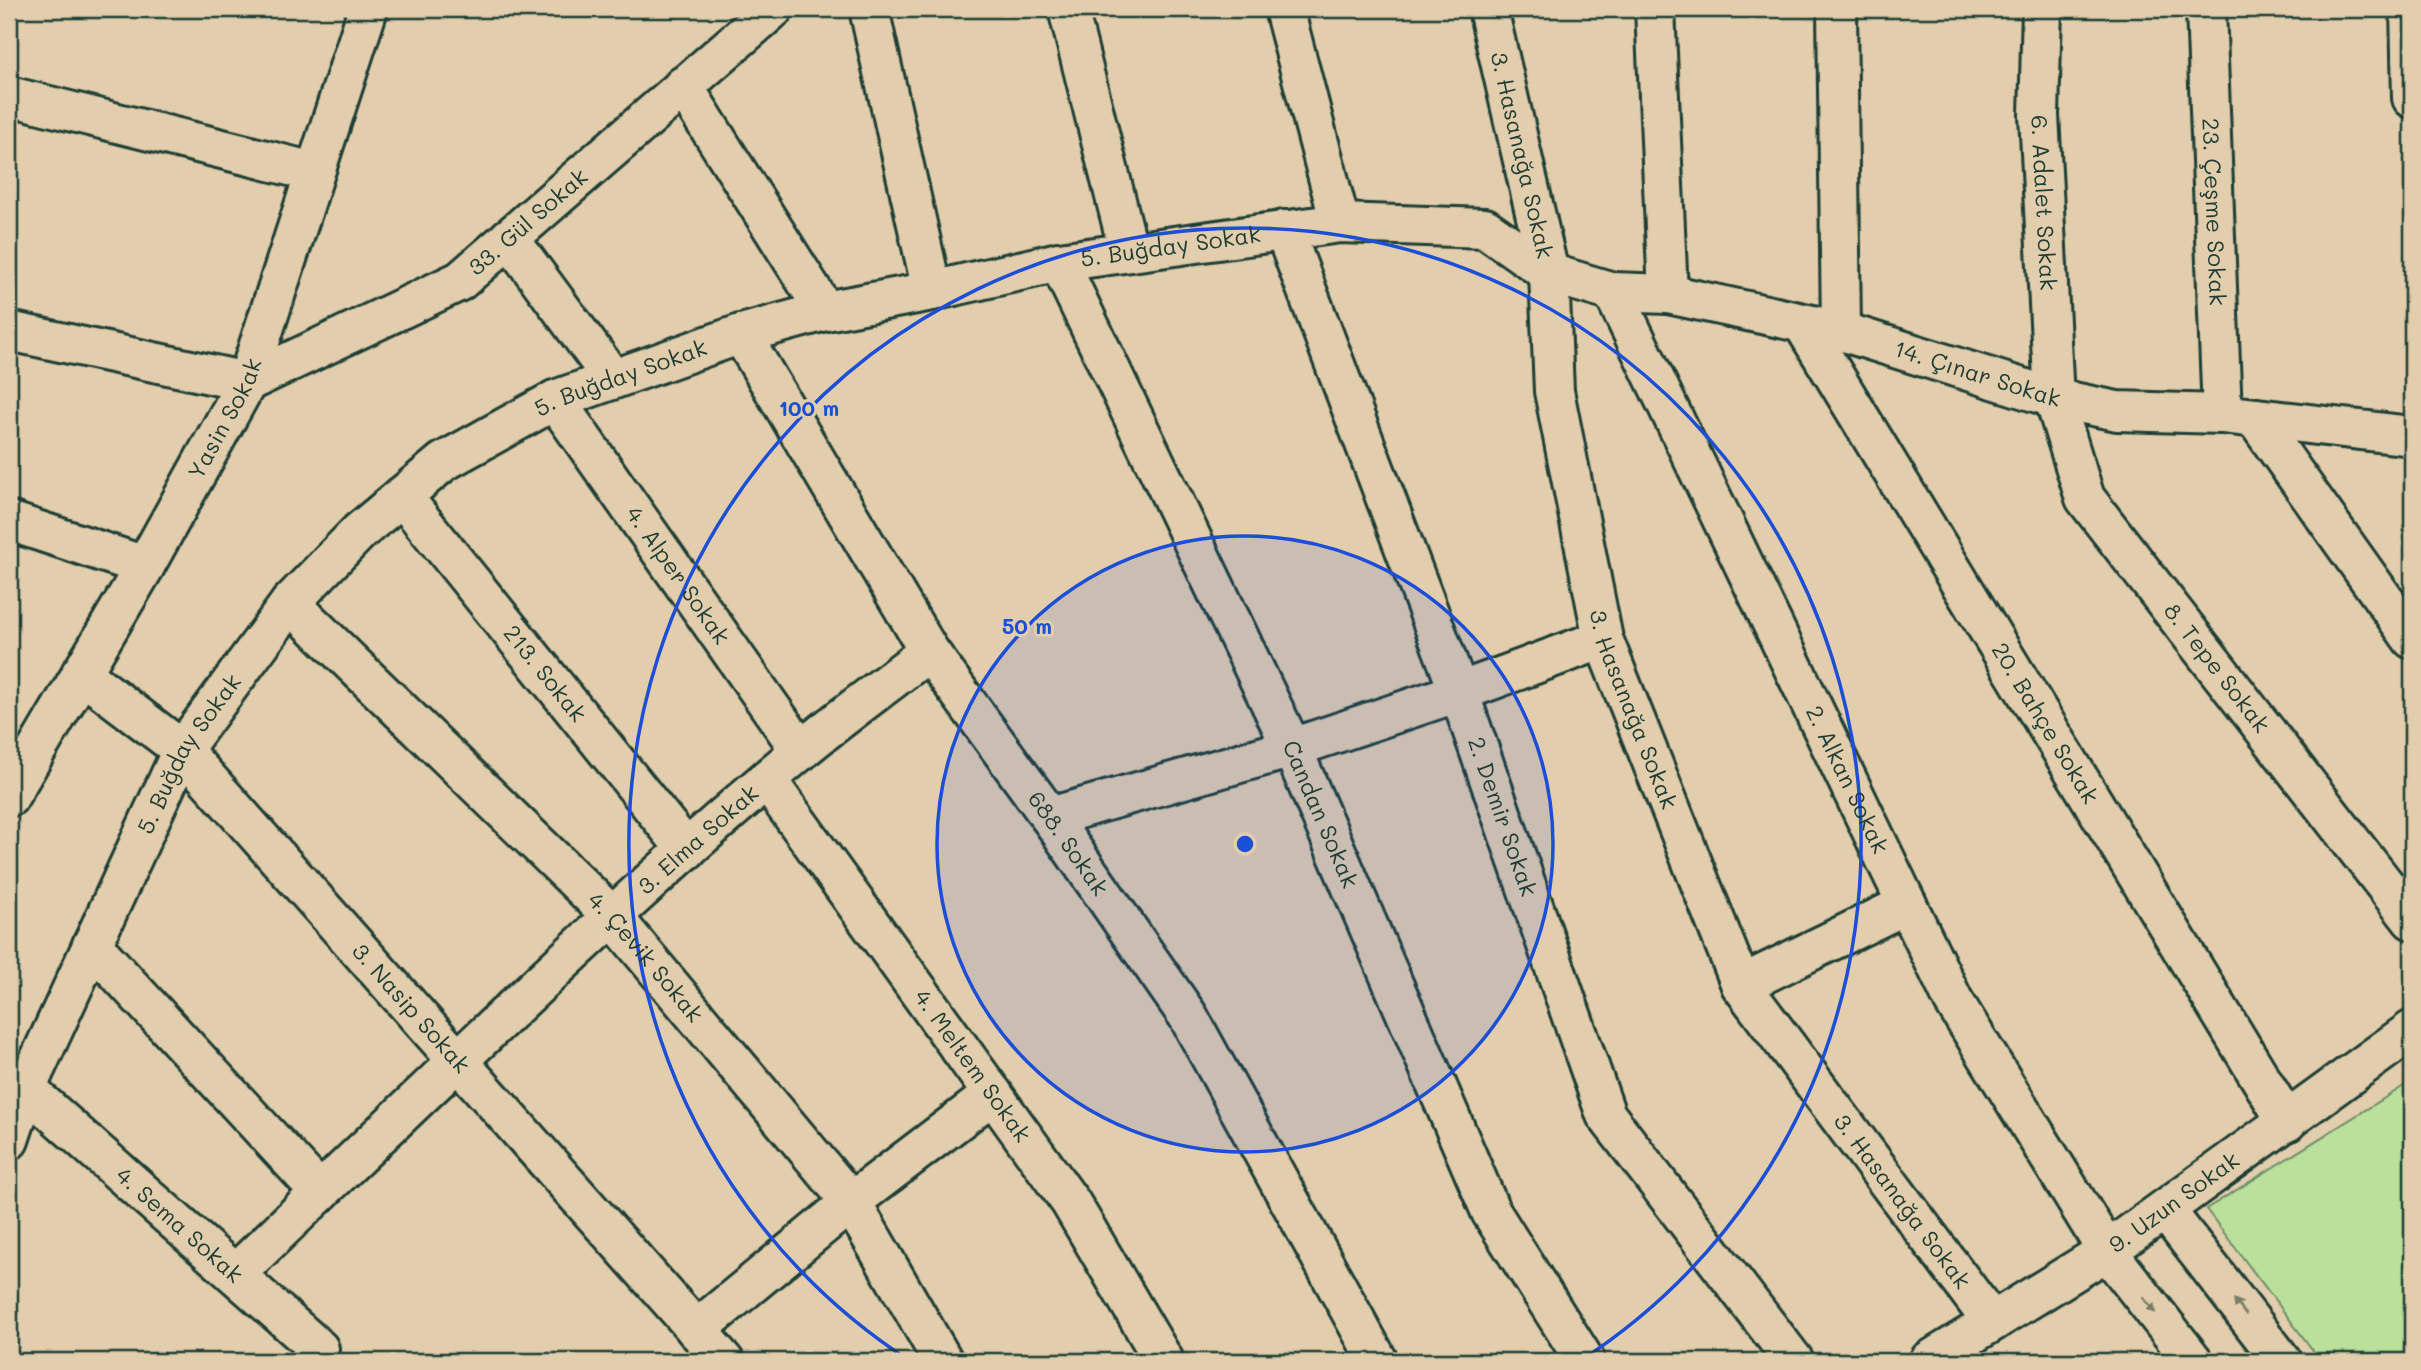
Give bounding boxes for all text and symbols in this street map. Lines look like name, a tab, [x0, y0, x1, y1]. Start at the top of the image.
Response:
street label: 3. Hasanağa Sokak	[1484, 49, 1561, 261]
street label: 6. Adalet Sokak	[2025, 114, 2064, 291]
street label: 23. Çeşme Sokak	[2196, 117, 2234, 306]
street label: 33. Gül Sokak	[461, 161, 593, 282]
street label: 5. Buğday Sokak	[1079, 218, 1262, 273]
street label: 5. Buğday Sokak	[528, 331, 711, 423]
street label: 14. Çınar Sokak	[1891, 333, 2063, 413]
street label: Yasin Sokak	[180, 354, 268, 484]
text: 100 m	[779, 394, 839, 421]
street label: 4. Alper Sokak	[620, 500, 737, 650]
street label: 8. Tepe Sokak	[2158, 596, 2277, 738]
street label: 3. Hasanağa Sokak	[1584, 607, 1685, 813]
text: 50 m	[1002, 612, 1052, 639]
street label: 213. Sokak	[498, 618, 594, 728]
street label: 20. Bahçe Sokak	[1986, 637, 2106, 809]
street label: 5. Buğday Sokak	[130, 667, 247, 838]
street label: 2. Alkan Sokak	[1800, 700, 1896, 858]
street label: 2. Demir Sokak	[1462, 733, 1545, 900]
street label: Candan Sokak	[1276, 735, 1366, 892]
street label: 3. Elma Sokak	[630, 777, 764, 900]
street label: 688. Sokak	[1022, 784, 1116, 901]
centre of rings	[1233, 832, 1257, 856]
street label: 4. Çevik Sokak	[582, 885, 710, 1028]
street label: 3. Nasip Sokak	[346, 936, 477, 1079]
street label: 4. Meltem Sokak	[908, 983, 1038, 1148]
street label: 3. Hasanağa Sokak	[1828, 1107, 1978, 1294]
street label: 9. Uzun Sokak	[2102, 1144, 2245, 1259]
street label: 4. Sema Sokak	[110, 1160, 250, 1289]
one-way arrow	[2142, 1296, 2156, 1314]
one-way arrow	[2233, 1299, 2248, 1317]

